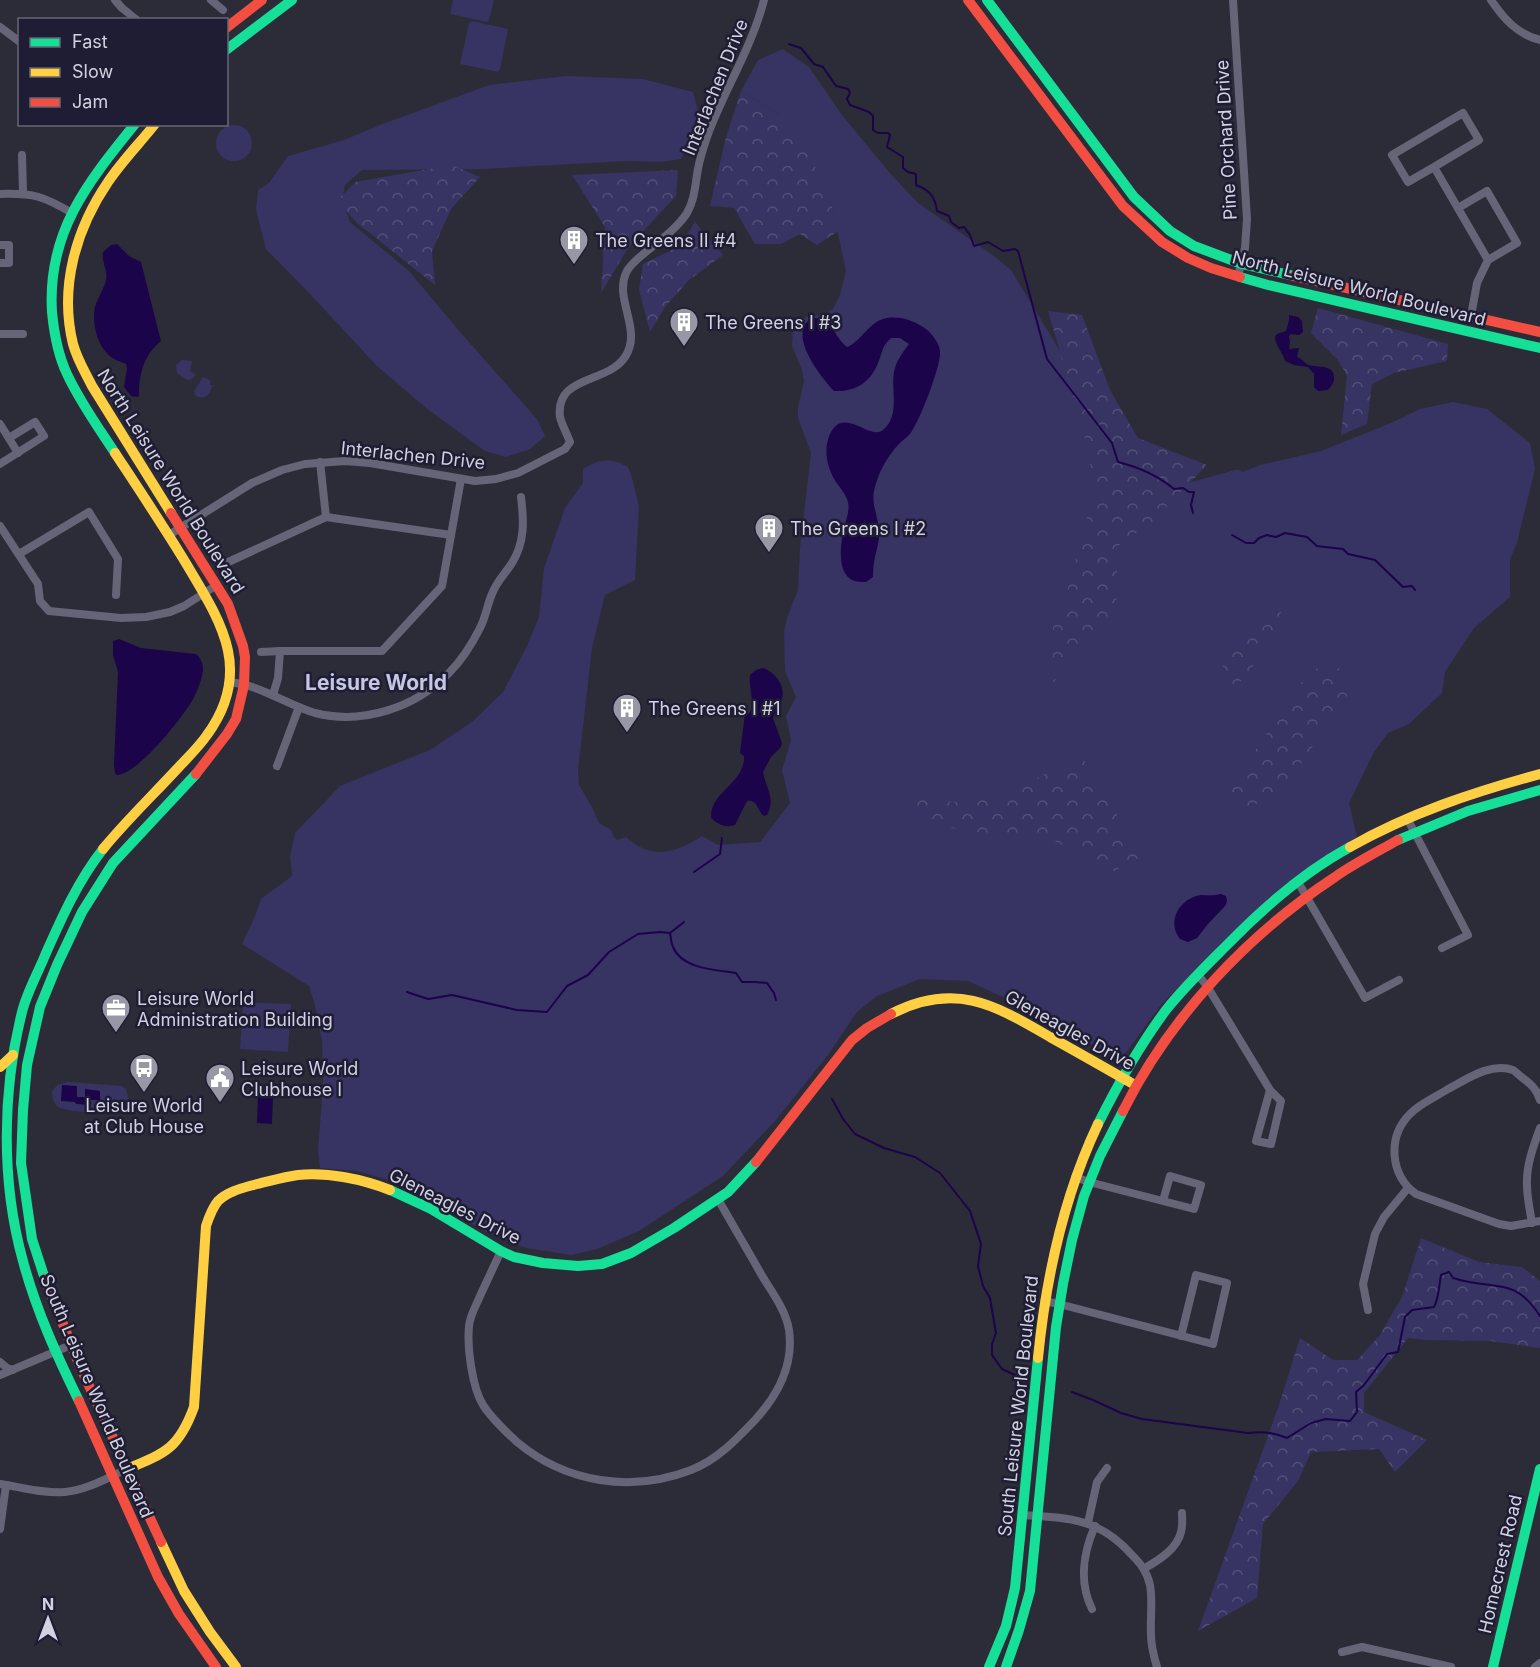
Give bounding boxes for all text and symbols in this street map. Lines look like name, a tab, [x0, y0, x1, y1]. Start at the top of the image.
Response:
street label: Interlachen Drive	[678, 16, 752, 158]
legend	[18, 18, 228, 126]
text: Fast	[72, 31, 108, 52]
street label: Pine Orchard Drive	[1211, 59, 1241, 221]
text: Slow	[72, 61, 113, 82]
text: Jam	[72, 91, 108, 112]
building icon: The Greens II #4	[558, 224, 590, 266]
place label: The Greens II #4	[595, 230, 737, 251]
street label: North Leisure World Boulevard	[1230, 246, 1488, 330]
building icon: The Greens I #3	[668, 306, 700, 348]
place label: The Greens I #3	[705, 312, 841, 333]
street label: North Leisure World Boulevard	[93, 365, 249, 597]
street label: Interlachen Drive	[340, 437, 486, 473]
building icon: The Greens I #2	[753, 512, 785, 554]
place label: The Greens I #2	[790, 518, 926, 539]
district label: Leisure World	[305, 670, 447, 695]
building icon: The Greens I #1	[611, 692, 643, 734]
place label: The Greens I #1	[648, 698, 781, 719]
street label: Gleneagles Drive	[1002, 986, 1138, 1074]
place label: Leisure World Administration Building	[137, 988, 333, 1030]
office icon: Leisure World Administration Building	[100, 992, 132, 1034]
bus stop icon: Leisure World at Club House	[128, 1052, 160, 1094]
place label: Leisure World Clubhouse I	[241, 1058, 358, 1100]
public building icon: Leisure World Clubhouse I	[204, 1062, 236, 1104]
place label: Leisure World at Club House	[84, 1095, 204, 1137]
street label: Gleneagles Drive	[386, 1164, 524, 1248]
street label: South Leisure World Boulevard	[36, 1271, 158, 1521]
street label: South Leisure World Boulevard	[994, 1274, 1042, 1538]
street label: Homecrest Road	[1474, 1493, 1526, 1635]
north arrow	[18, 1589, 78, 1649]
text: N	[42, 1594, 54, 1614]

